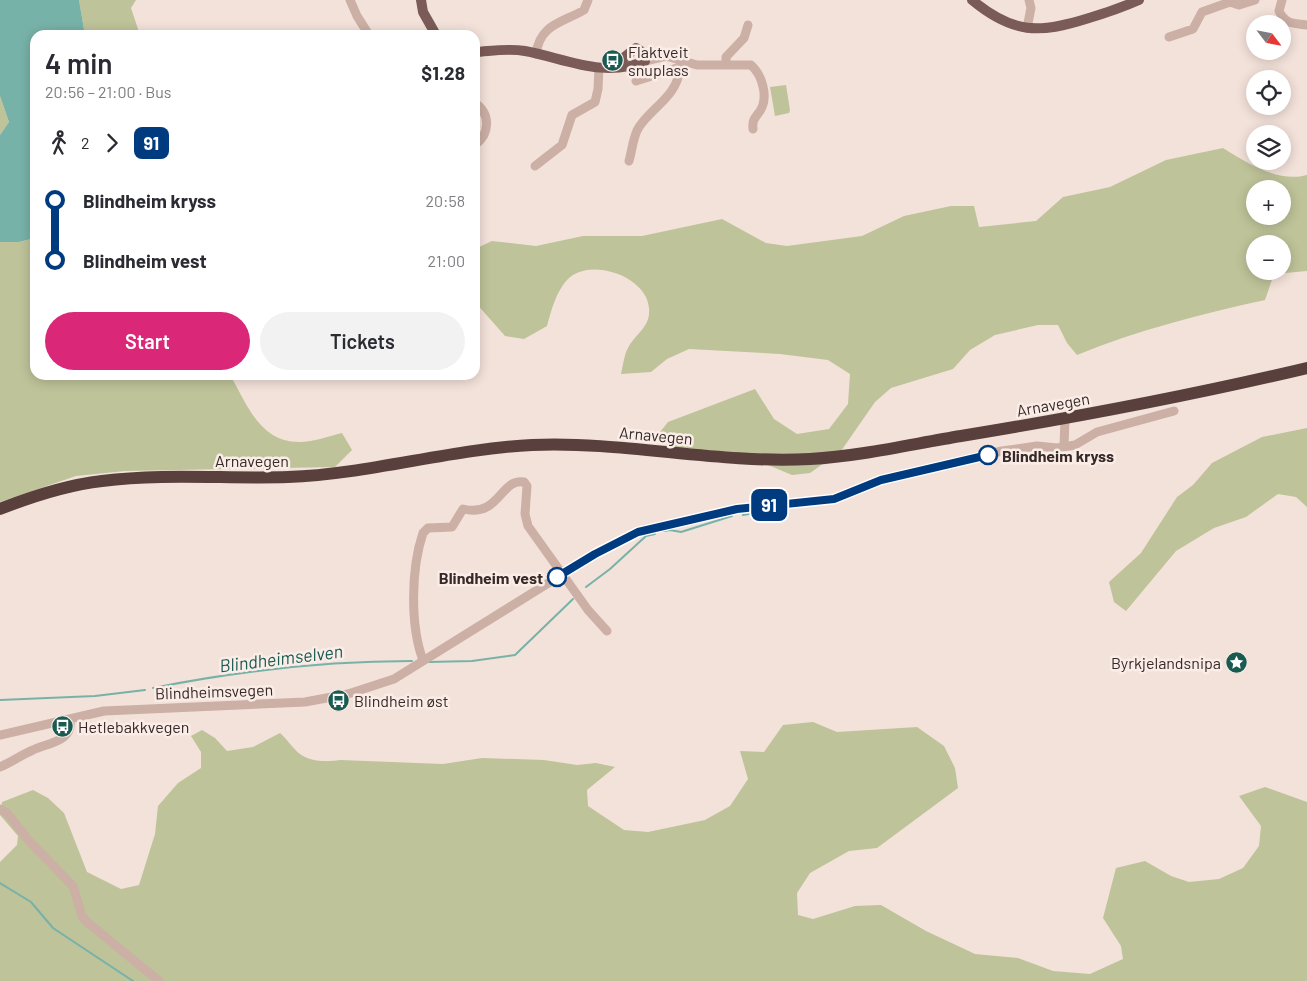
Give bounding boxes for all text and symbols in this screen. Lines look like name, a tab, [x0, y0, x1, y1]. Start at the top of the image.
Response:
north arrow	[1246, 15, 1291, 60]
map controls	[1246, 15, 1291, 280]
place label: Flaktveit snuplass	[628, 42, 689, 79]
text: 4 min	[45, 46, 113, 80]
bus stop icon: Flaktveit snuplass	[600, 48, 624, 72]
text: $1.28	[421, 61, 465, 84]
button: locate	[1246, 70, 1291, 115]
text: 20:56 – 21:00 · Bus	[45, 82, 171, 101]
button: layers	[1246, 125, 1291, 170]
icon: walk	[45, 129, 73, 157]
icon: forward	[98, 129, 126, 157]
text: 91	[144, 132, 159, 154]
text: 2	[81, 133, 90, 152]
button: +	[1246, 180, 1291, 225]
text: Blindheim kryss	[83, 189, 216, 212]
text: 20:58	[425, 191, 465, 210]
button: −	[1246, 235, 1291, 280]
text: Blindheim vest	[83, 249, 207, 272]
text: 21:00	[428, 251, 465, 270]
button: Start	[45, 312, 250, 370]
button: Tickets	[260, 312, 465, 370]
street label: Arnavegen	[1015, 388, 1091, 420]
street label: Arnavegen	[618, 422, 694, 448]
marker: Blindheim kryss	[978, 445, 998, 465]
place label: Blindheim kryss	[1002, 446, 1114, 465]
street label: Arnavegen	[215, 451, 289, 470]
line badge: 91	[746, 489, 792, 521]
text: 91	[761, 494, 777, 516]
marker: Blindheim vest	[547, 567, 567, 587]
place label: Blindheim vest	[439, 568, 543, 587]
water label: Blindheimselven	[218, 640, 344, 676]
place icon: Byrkjelandsnipa	[1225, 650, 1249, 674]
place label: Byrkjelandsnipa	[1111, 653, 1221, 672]
street label: Blindheimsvegen	[155, 679, 273, 703]
bus stop icon: Blindheim øst	[326, 688, 350, 712]
place label: Blindheim øst	[354, 691, 449, 710]
bus stop icon: Hetlebakkvegen	[50, 714, 74, 738]
place label: Hetlebakkvegen	[78, 717, 189, 736]

